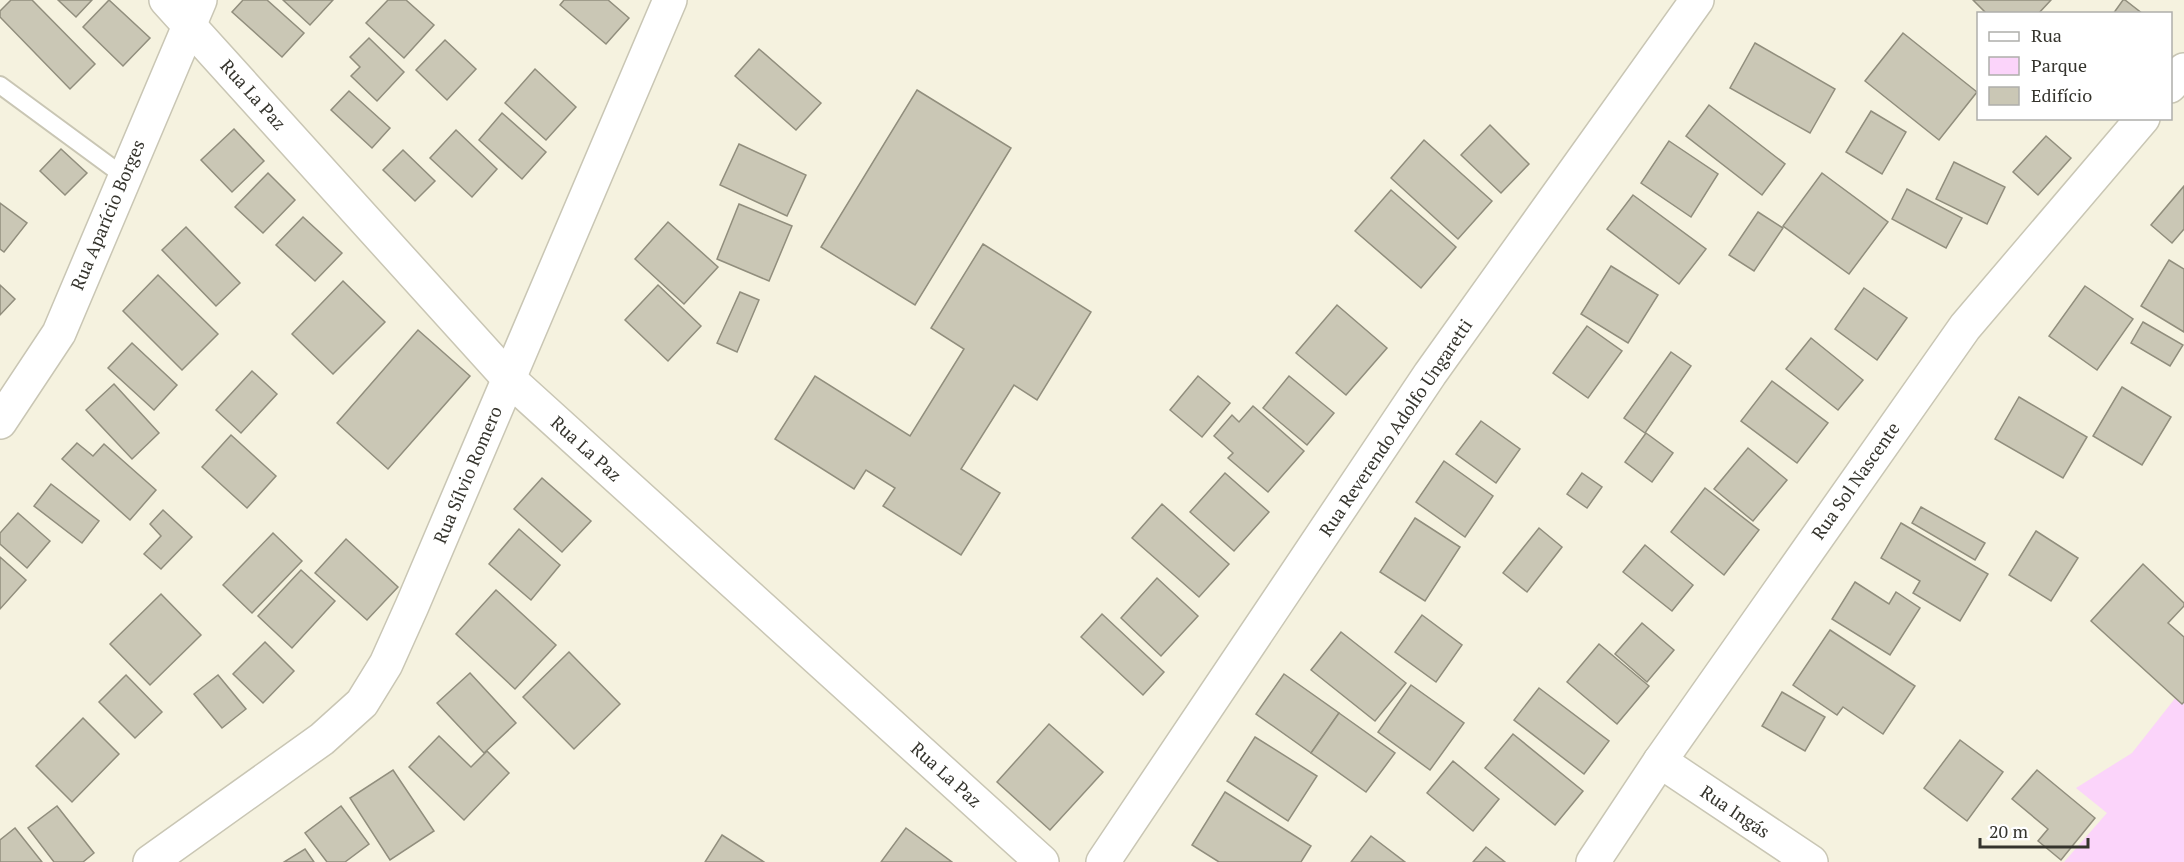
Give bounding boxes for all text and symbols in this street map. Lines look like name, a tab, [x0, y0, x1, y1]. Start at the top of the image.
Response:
legend	[1977, 12, 2172, 120]
text: Rua	[2031, 23, 2062, 47]
text: Parque	[2031, 53, 2087, 77]
street label: Rua La Paz	[216, 54, 292, 135]
text: Edifício	[2031, 83, 2092, 107]
street label: Rua Aparício Borges	[65, 136, 150, 293]
street label: Rua Reverendo Adolfo Ungaretti	[1313, 314, 1477, 541]
street label: Rua Sílvio Romero	[427, 402, 507, 547]
street label: Rua La Paz	[546, 410, 627, 486]
street label: Rua Sol Nascente	[1806, 417, 1905, 544]
street label: Rua La Paz	[906, 736, 987, 812]
street label: Rua Ingás	[1696, 779, 1775, 843]
scale bar	[1980, 811, 2088, 849]
text: 20 m	[1989, 819, 2029, 843]

